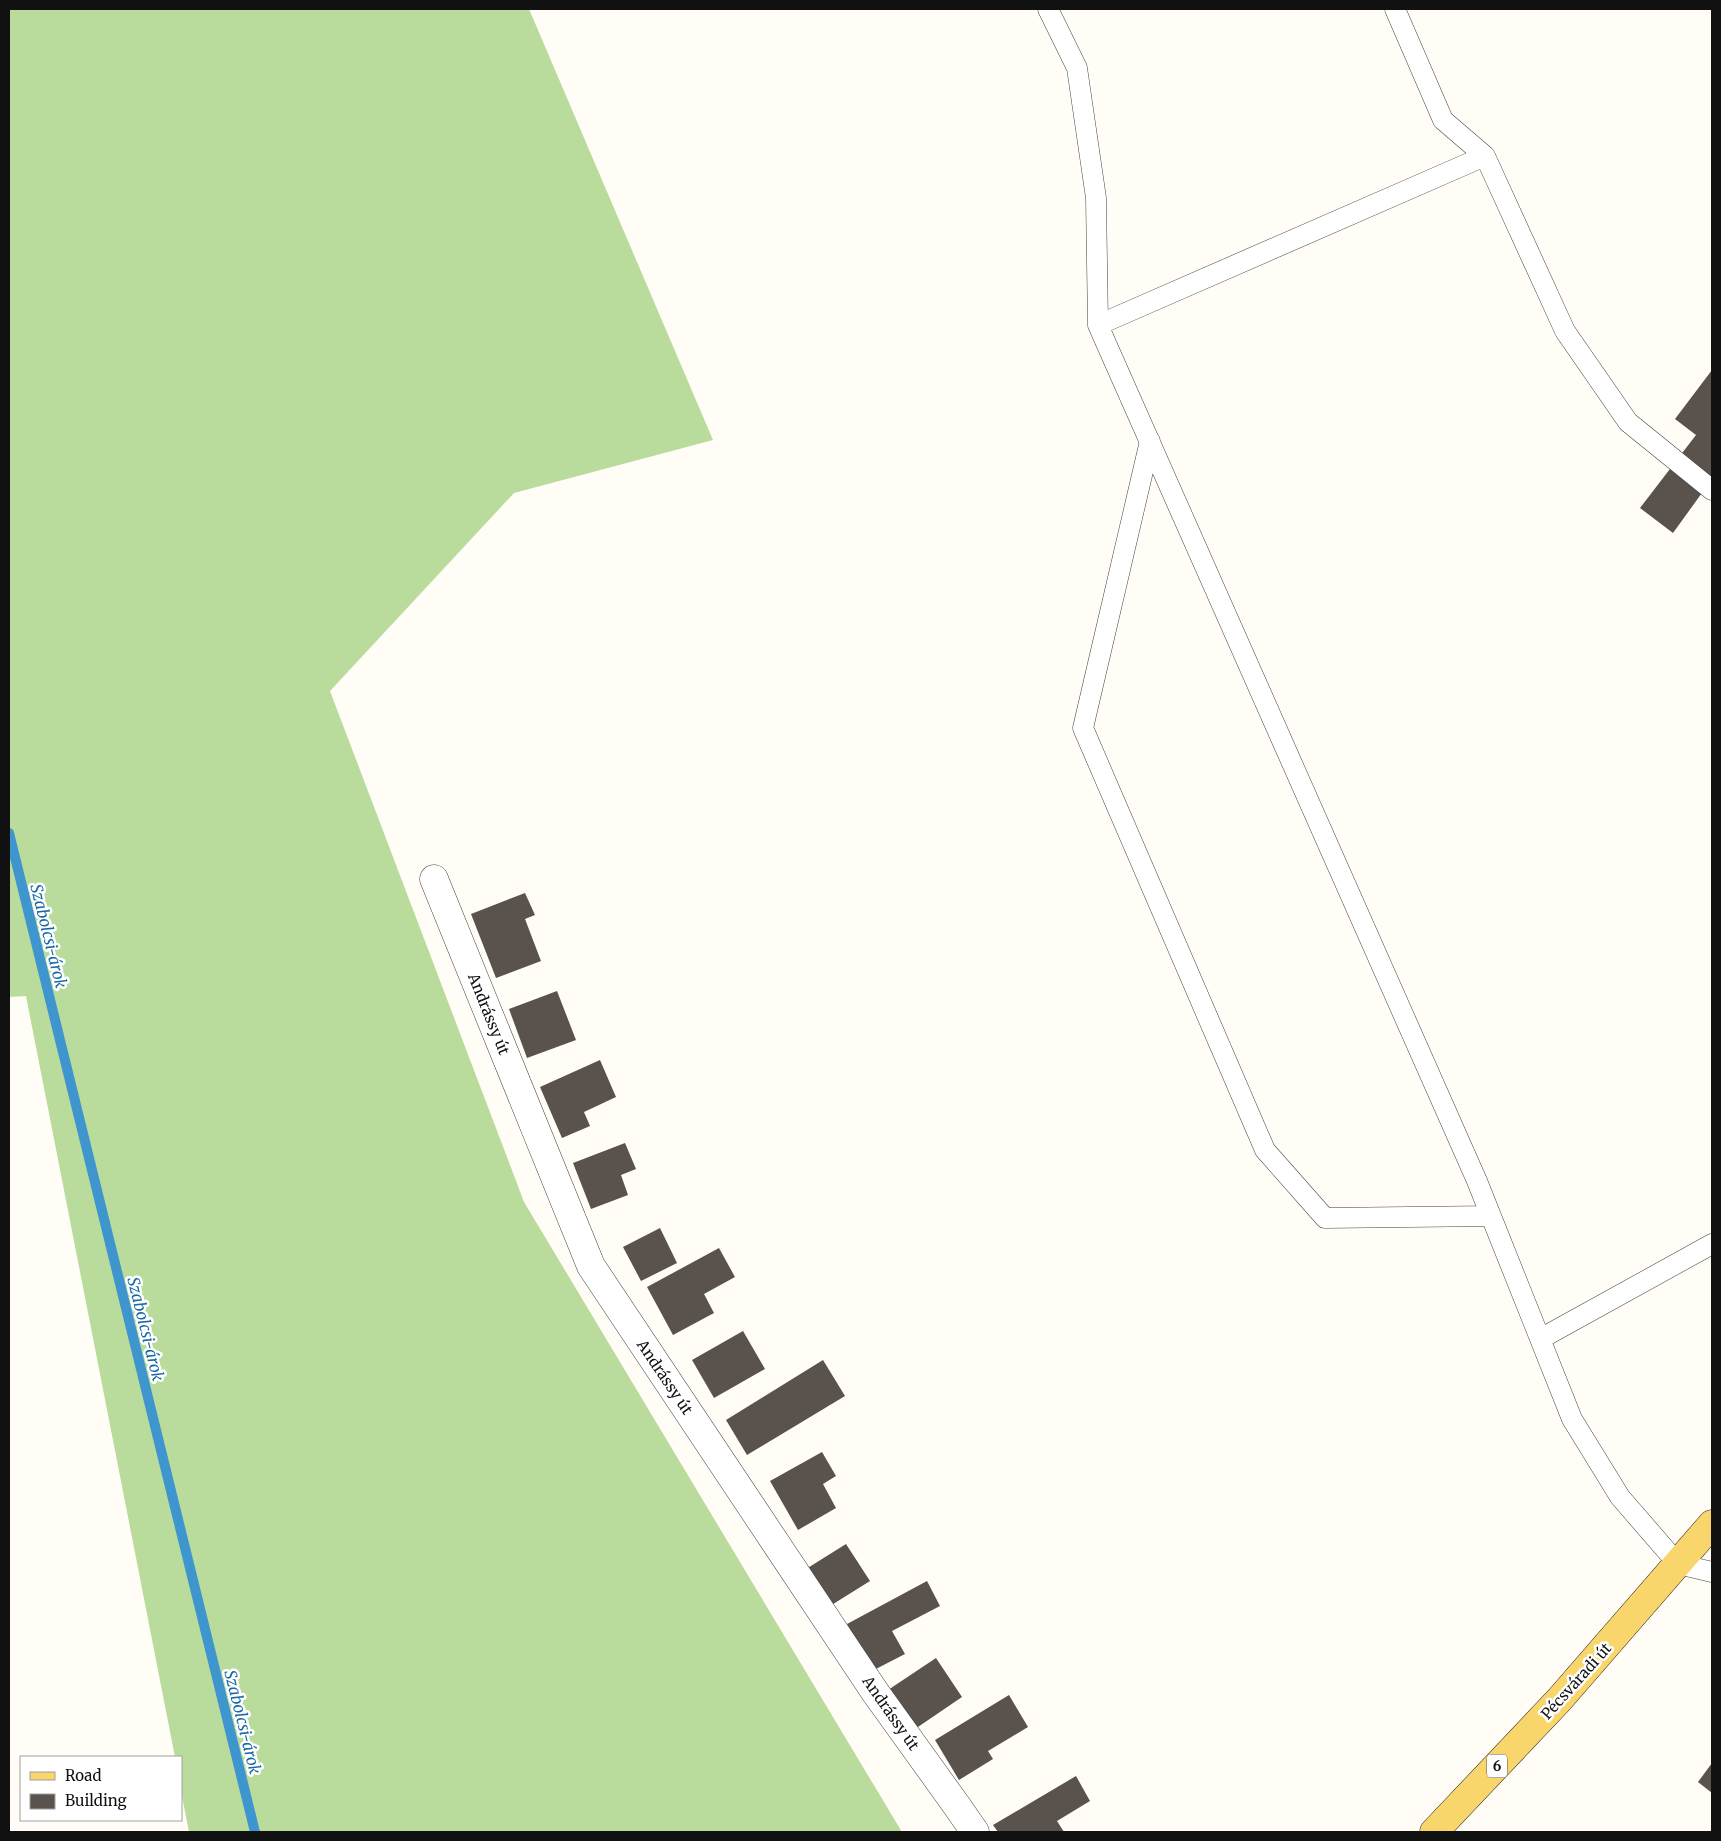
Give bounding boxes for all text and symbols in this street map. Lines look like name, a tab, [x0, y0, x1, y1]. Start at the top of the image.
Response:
water label: Szabolcsi-árok	[26, 882, 72, 990]
street label: Andrássy út	[464, 970, 514, 1058]
water label: Szabolcsi-árok	[123, 1275, 169, 1383]
street label: Andrássy út	[632, 1335, 697, 1418]
street label: Pécsváradi út	[1537, 1639, 1615, 1723]
water label: Szabolcsi-árok	[220, 1668, 266, 1776]
street label: Andrássy út	[858, 1671, 924, 1754]
road number: 6	[1487, 1754, 1507, 1778]
legend	[20, 1756, 182, 1821]
text: Road	[65, 1766, 101, 1785]
text: Building	[65, 1791, 127, 1810]

